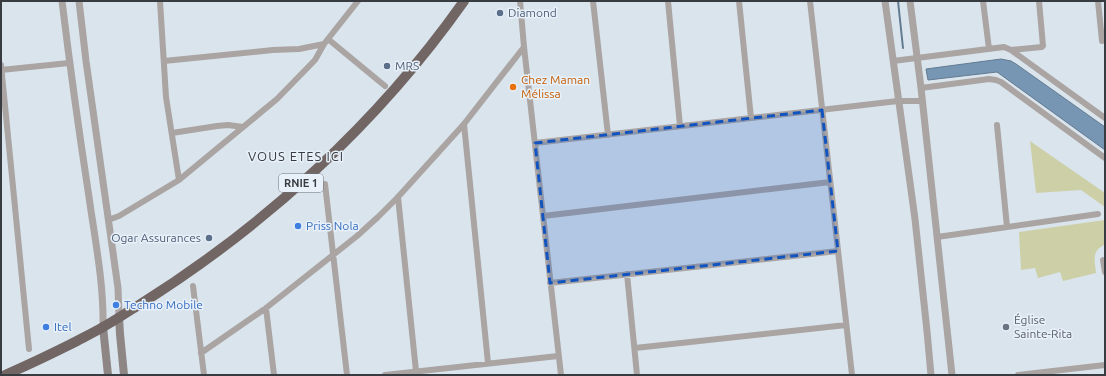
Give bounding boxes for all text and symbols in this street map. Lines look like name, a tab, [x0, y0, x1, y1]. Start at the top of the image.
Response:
place label: Diamond	[508, 6, 557, 19]
marker: Diamond	[495, 8, 505, 18]
place label: MRS	[395, 59, 419, 72]
marker: MRS	[382, 61, 392, 71]
place label: Chez Maman Mélissa	[521, 73, 590, 100]
marker: Chez Maman Mélissa	[508, 82, 518, 92]
district label: VOUS ETES ICI	[248, 149, 344, 163]
road number: RNIE 1	[279, 174, 323, 192]
place label: Priss Nola	[306, 219, 359, 232]
marker: Priss Nola	[293, 221, 303, 231]
place label: Ogar Assurances	[111, 231, 201, 244]
marker: Ogar Assurances	[204, 233, 214, 243]
place label: Techno Mobile	[124, 298, 203, 311]
marker: Techno Mobile	[111, 300, 121, 310]
place label: Église Sainte-Rita	[1014, 313, 1072, 340]
place label: Itel	[54, 320, 72, 333]
marker: Itel	[41, 322, 51, 332]
marker: Église Sainte-Rita	[1001, 322, 1011, 332]

